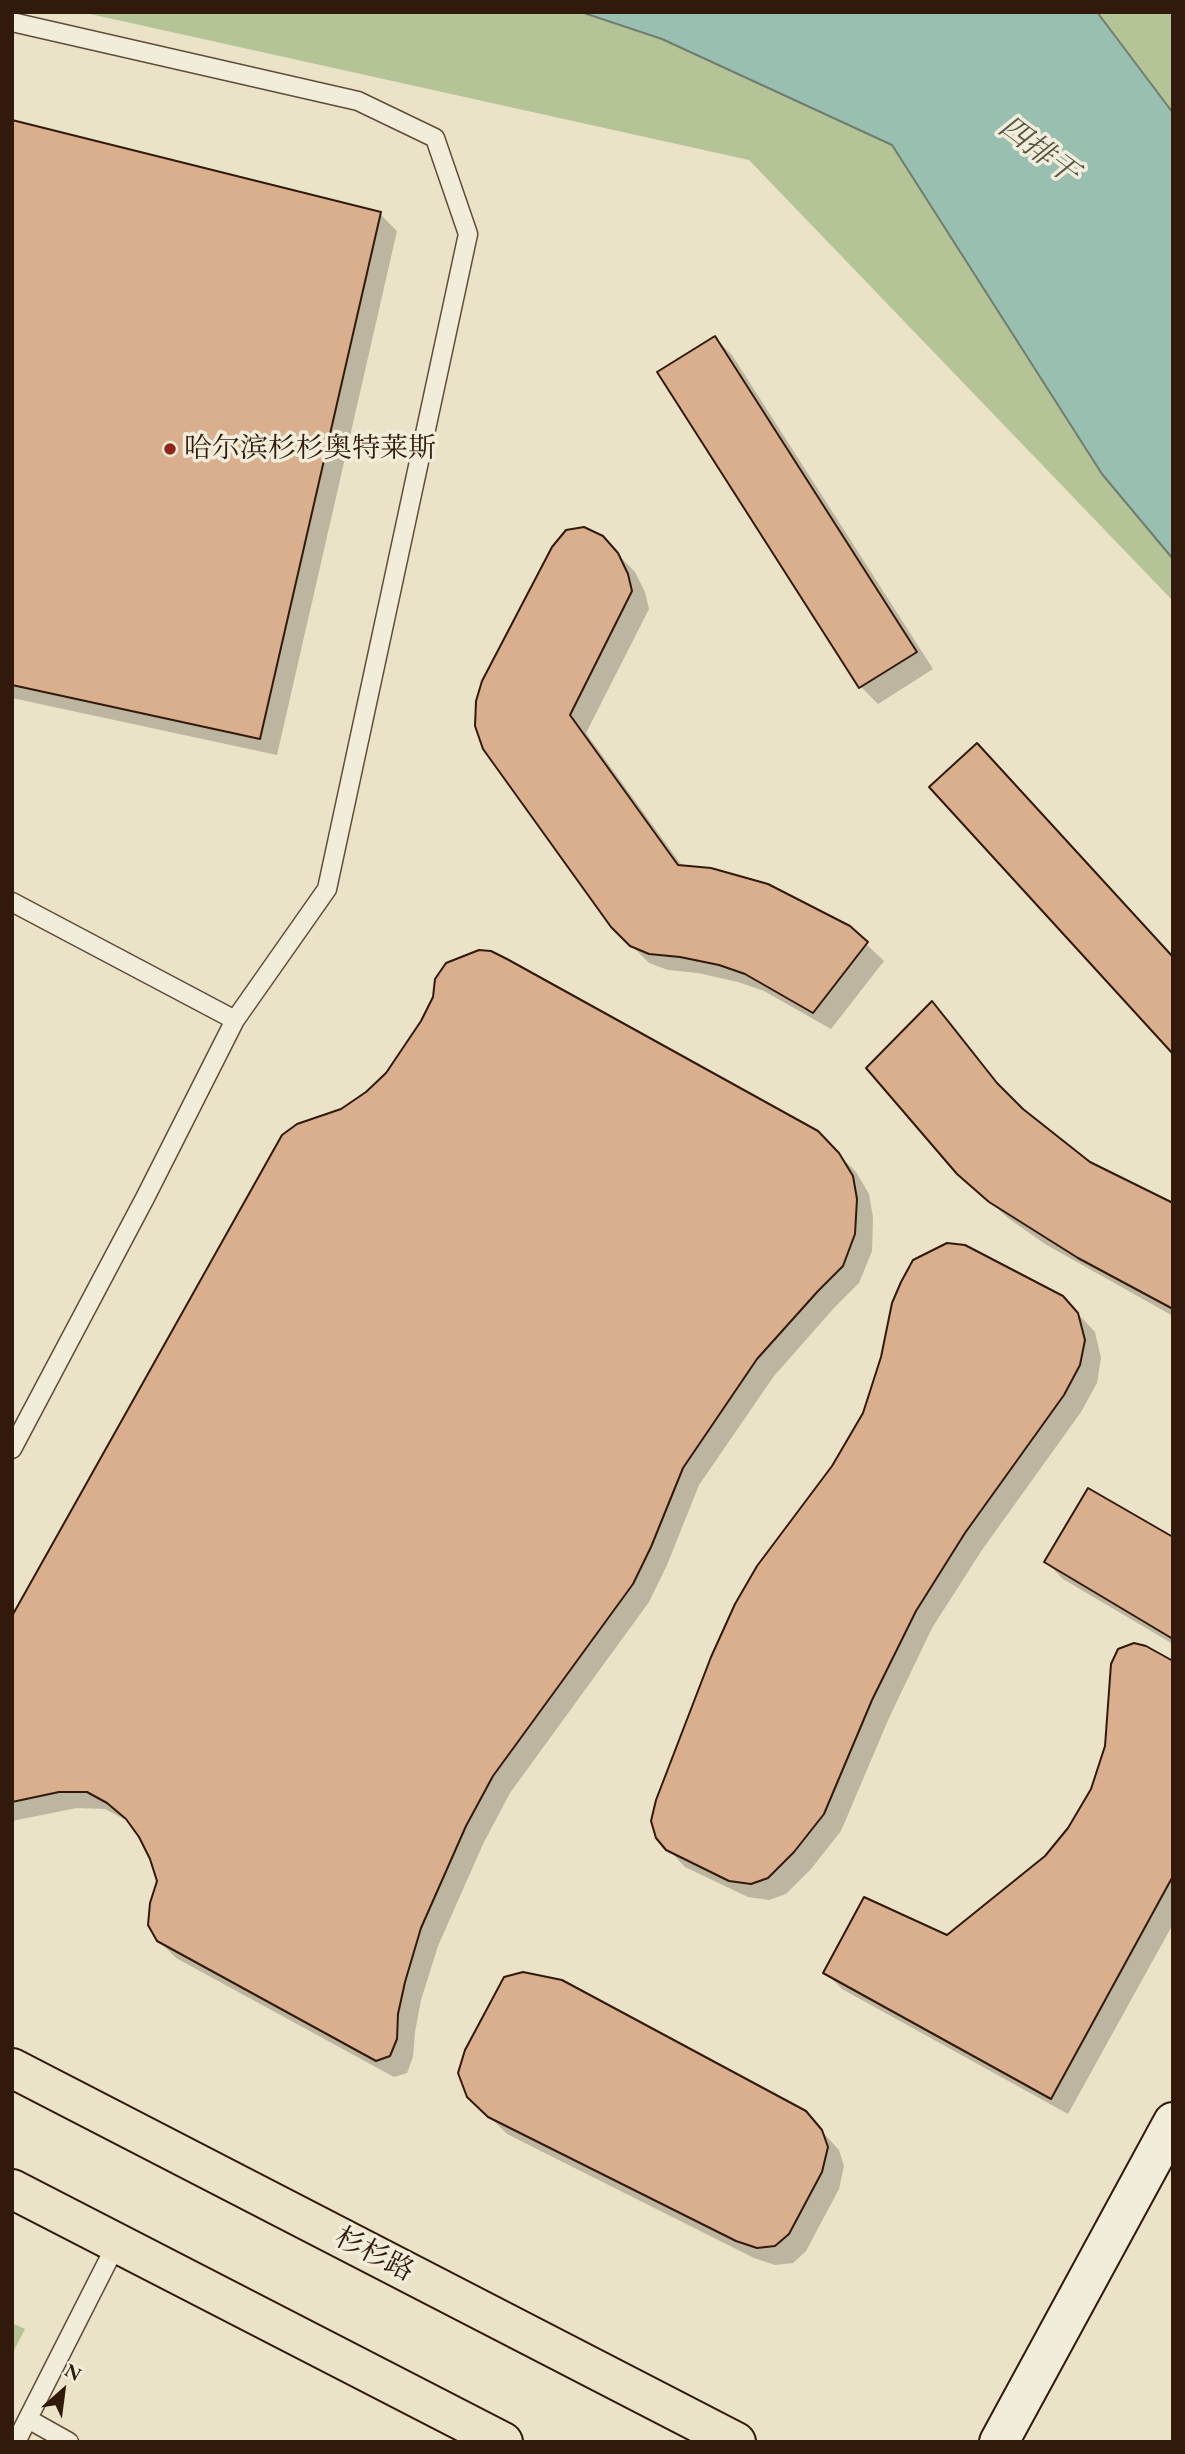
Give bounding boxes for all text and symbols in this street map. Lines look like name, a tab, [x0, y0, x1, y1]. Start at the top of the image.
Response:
water label: 四排干	[991, 110, 1085, 192]
place label: 哈尔滨杉杉奥特莱斯	[184, 432, 436, 466]
marker: 哈尔滨杉杉奥特莱斯	[162, 441, 178, 457]
street label: 杉杉路	[329, 2221, 419, 2289]
north arrow	[28, 2356, 98, 2426]
text: N	[60, 2357, 86, 2387]

